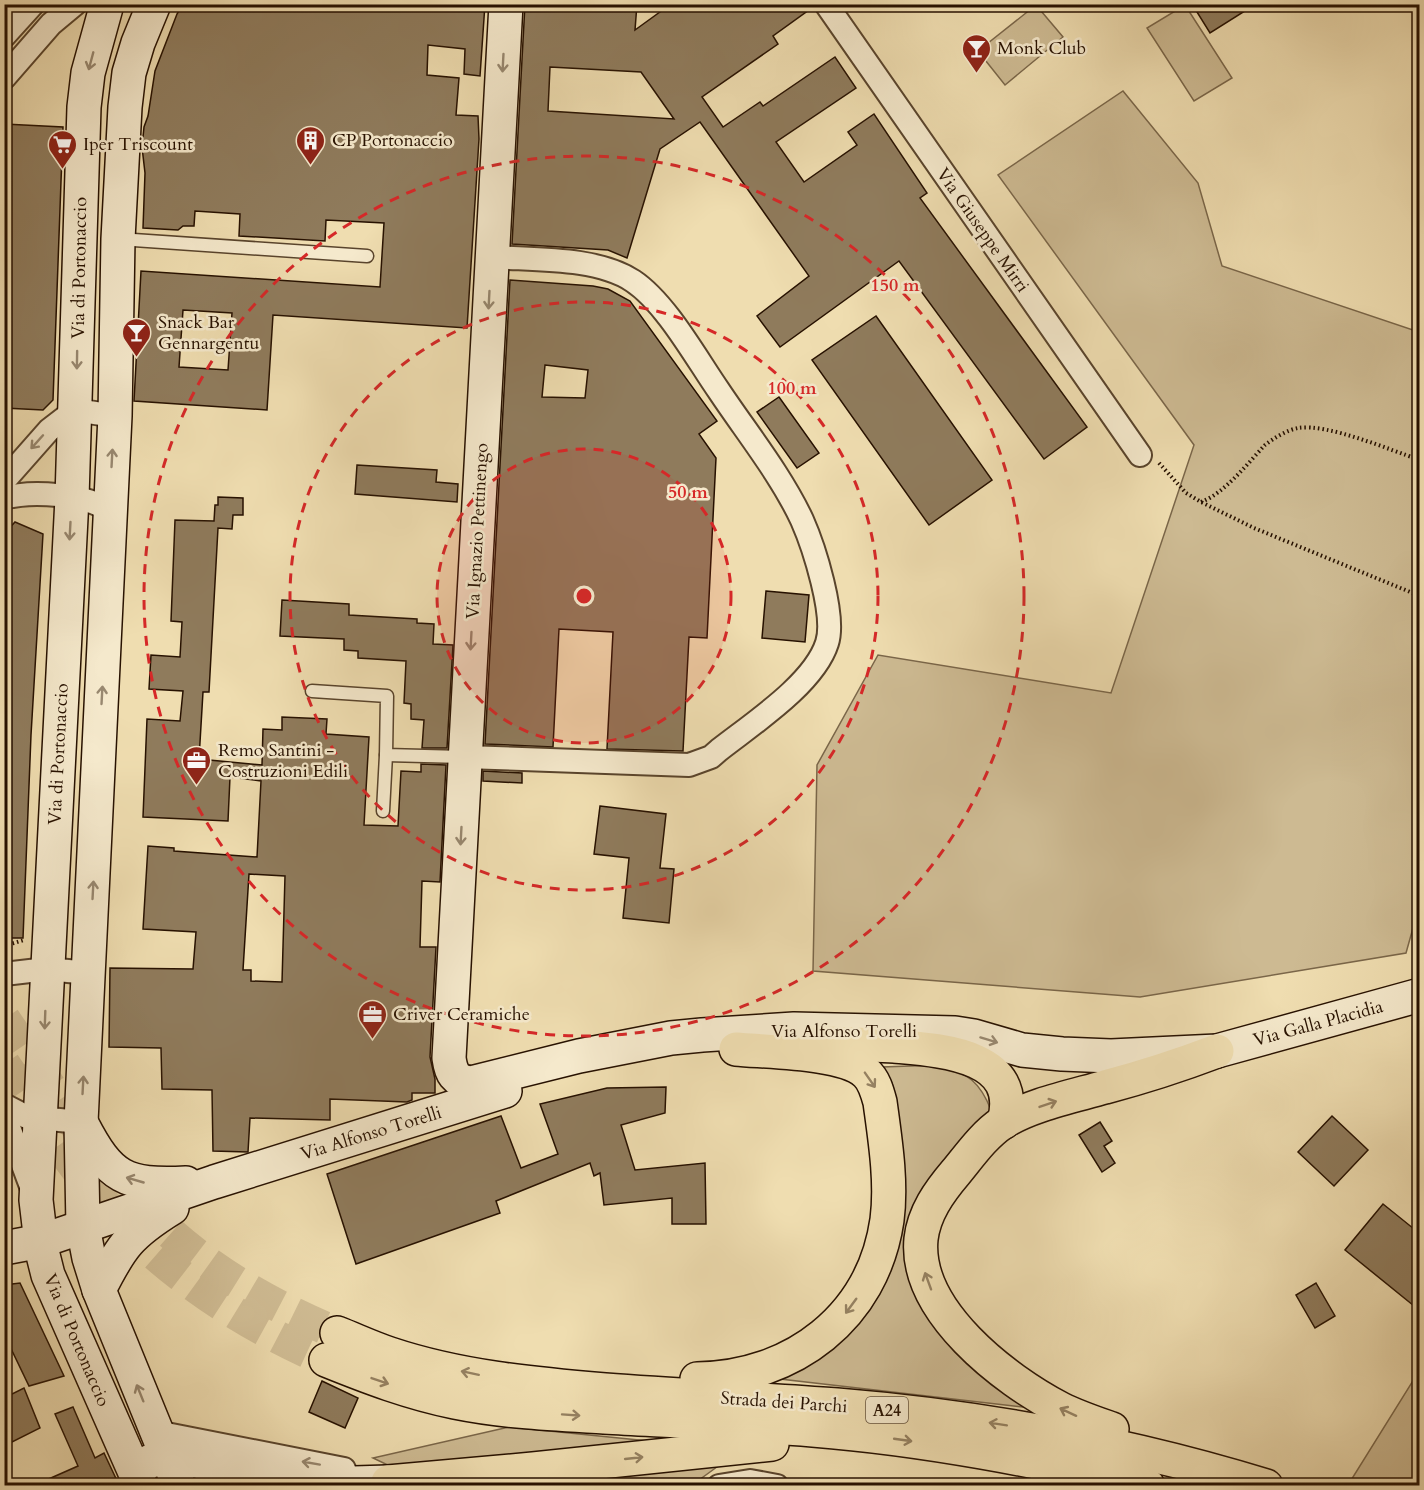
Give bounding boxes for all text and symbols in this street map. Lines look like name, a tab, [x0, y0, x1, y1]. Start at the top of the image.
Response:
bar icon: Monk Club	[960, 32, 992, 74]
place label: Monk Club	[997, 36, 1086, 61]
one-way arrow	[85, 51, 96, 70]
one-way arrow	[497, 52, 508, 72]
building icon: CP Portonaccio	[295, 124, 327, 166]
supermarket icon: Iper Triscount	[46, 128, 78, 170]
place label: CP Portonaccio	[332, 128, 453, 153]
place label: Iper Triscount	[83, 132, 193, 157]
street label: Via Giuseppe Mirri	[930, 163, 1035, 298]
street label: Via di Portonaccio	[66, 197, 93, 339]
text: 150 m	[870, 273, 920, 298]
one-way arrow	[484, 289, 495, 309]
place label: Snack Bar Gennargentu	[158, 310, 259, 356]
bar icon: Snack Bar Gennargentu	[121, 316, 153, 358]
one-way arrow	[71, 349, 83, 369]
text: 100 m	[767, 376, 817, 401]
one-way arrow	[30, 435, 44, 450]
street label: Via Ignazio Pettinengo	[460, 442, 495, 620]
one-way arrow	[107, 449, 118, 469]
text: 50 m	[668, 480, 708, 505]
one-way arrow	[65, 521, 76, 541]
centre of rings	[574, 586, 594, 606]
one-way arrow	[465, 631, 476, 651]
street label: Via di Portonaccio	[42, 682, 75, 826]
one-way arrow	[96, 686, 107, 706]
place label: Remo Santini - Costruzioni Edili	[218, 738, 348, 784]
office icon: Remo Santini - Costruzioni Edili	[181, 744, 213, 786]
one-way arrow	[455, 825, 466, 845]
one-way arrow	[87, 880, 98, 900]
street label: Via Galla Placidia	[1250, 994, 1386, 1053]
office icon: Criver Ceramiche	[356, 998, 388, 1040]
place label: Criver Ceramiche	[393, 1002, 530, 1027]
one-way arrow	[39, 1009, 50, 1029]
street label: Via Alfonso Torelli	[771, 1019, 917, 1044]
one-way arrow	[979, 1035, 998, 1046]
one-way arrow	[864, 1072, 876, 1088]
one-way arrow	[78, 1075, 89, 1095]
one-way arrow	[1038, 1098, 1057, 1109]
street label: Via Alfonso Torelli	[298, 1100, 445, 1167]
one-way arrow	[126, 1174, 145, 1185]
street label: Via di Portonaccio	[37, 1270, 116, 1411]
one-way arrow	[921, 1272, 932, 1291]
one-way arrow	[845, 1297, 857, 1313]
one-way arrow	[461, 1367, 481, 1378]
one-way arrow	[370, 1376, 389, 1387]
one-way arrow	[134, 1384, 145, 1403]
street label: Strada dei Parchi	[720, 1386, 848, 1419]
road number: A24	[866, 1397, 908, 1423]
one-way arrow	[1059, 1405, 1077, 1417]
one-way arrow	[561, 1409, 581, 1420]
one-way arrow	[989, 1418, 1009, 1429]
one-way arrow	[893, 1435, 912, 1446]
one-way arrow	[624, 1452, 644, 1463]
one-way arrow	[301, 1457, 321, 1468]

